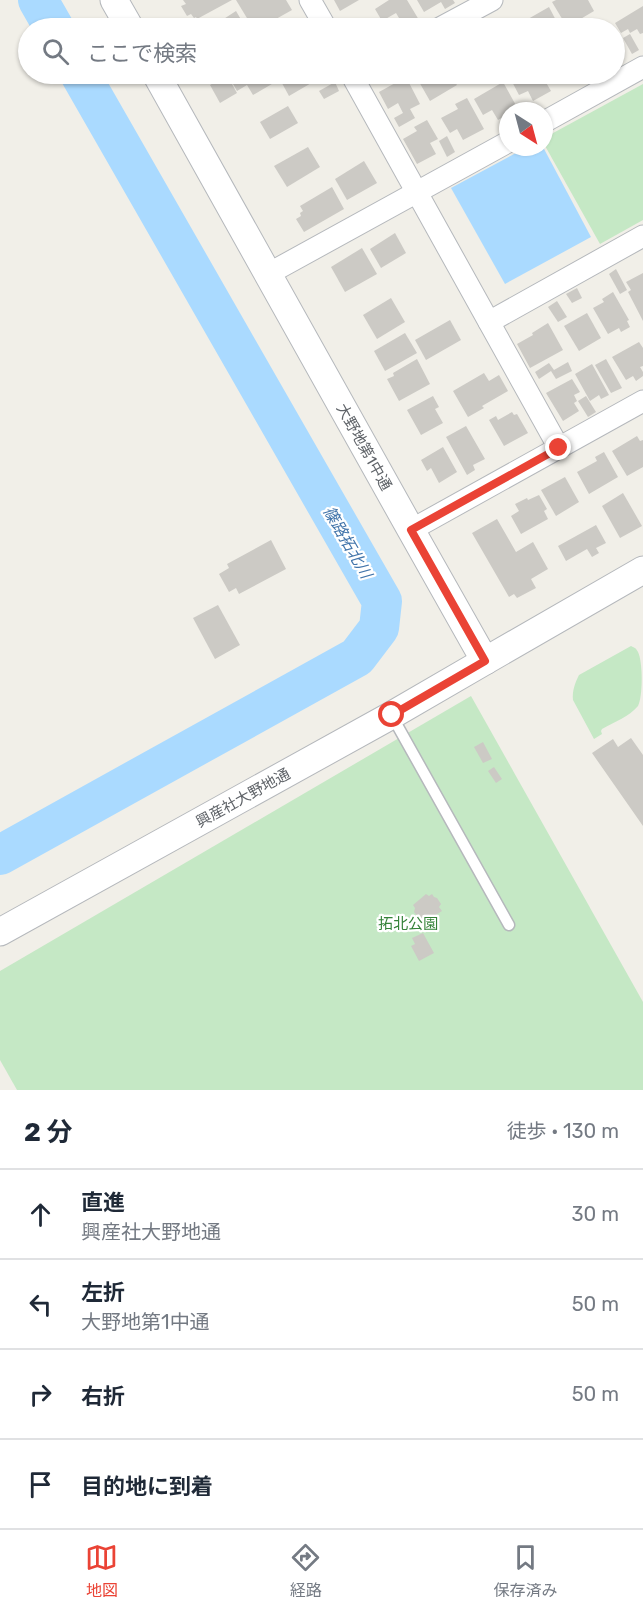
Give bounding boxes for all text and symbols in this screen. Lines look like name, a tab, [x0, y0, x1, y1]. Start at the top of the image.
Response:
search box	[18, 18, 625, 84]
icon: search	[39, 35, 72, 68]
text: ここで検索	[87, 40, 197, 67]
north arrow	[499, 102, 553, 156]
street label: 大野地第1中通	[333, 400, 395, 494]
route end	[545, 434, 571, 460]
water label: 篠路拓北川	[319, 503, 377, 583]
route start	[378, 701, 404, 727]
street label: 興産社大野地通	[193, 765, 293, 831]
park label: 拓北公園	[378, 915, 438, 933]
text: 2 分	[24, 1117, 72, 1148]
text: 徒歩 · 130 m	[507, 1119, 619, 1143]
text: 直進	[81, 1189, 125, 1216]
icon: ahead	[24, 1198, 57, 1231]
text: 30 m	[572, 1202, 619, 1226]
text: 興産社大野地通	[81, 1220, 221, 1244]
text: 左折	[81, 1279, 125, 1306]
icon: left	[24, 1288, 57, 1321]
text: 50 m	[572, 1292, 619, 1316]
text: 大野地第1中通	[81, 1310, 210, 1334]
icon: right	[24, 1378, 57, 1411]
text: 50 m	[572, 1382, 619, 1406]
text: 右折	[81, 1383, 125, 1410]
icon: arrive	[24, 1468, 57, 1501]
text: 目的地に到着	[81, 1473, 213, 1500]
tab: 地図	[85, 1541, 118, 1601]
tab: 経路	[289, 1541, 322, 1601]
tab: 保存済み	[493, 1541, 557, 1601]

